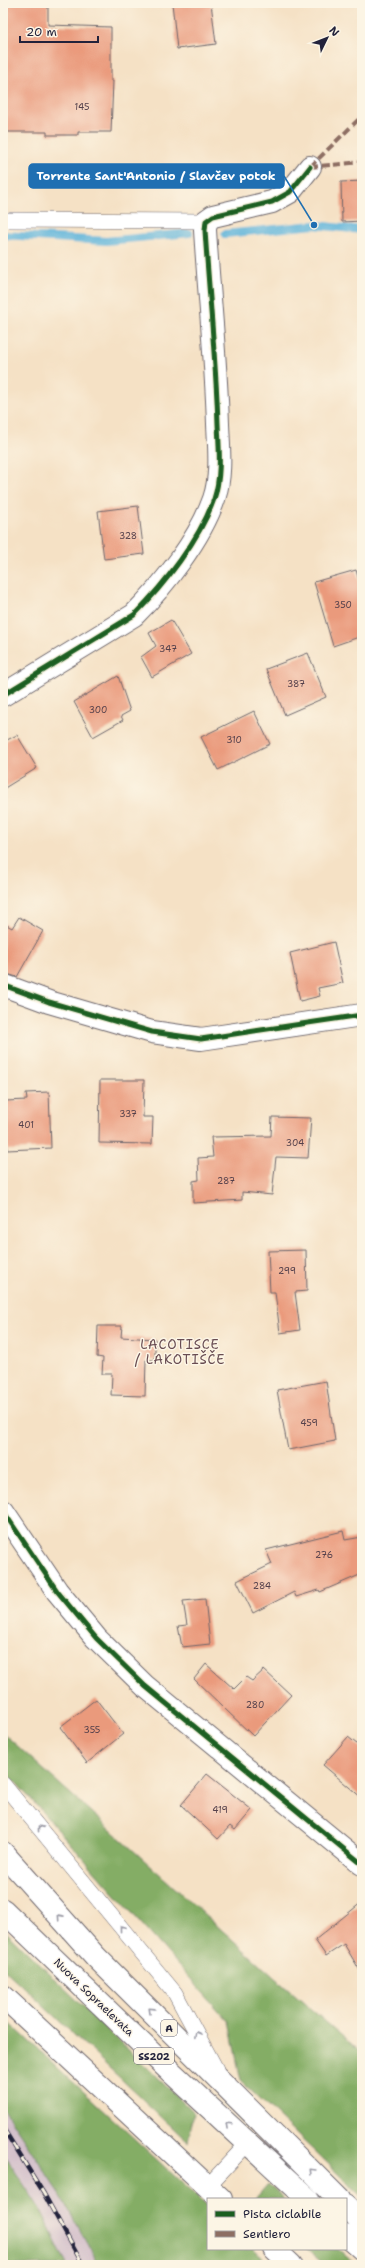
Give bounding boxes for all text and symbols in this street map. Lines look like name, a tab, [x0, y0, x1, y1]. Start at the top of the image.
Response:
scale bar	[20, 18, 98, 44]
north arrow	[307, 18, 347, 58]
text: N	[325, 23, 343, 40]
text: 20 m	[26, 24, 57, 40]
house number: 145	[75, 101, 89, 113]
callout: Torrente Sant'Antonio / Slavčev potok	[29, 164, 284, 188]
text: Torrente Sant'Antonio / Slavčev potok	[36, 168, 276, 184]
house number: 328	[119, 530, 137, 542]
house number: 350	[334, 599, 352, 611]
house number: 347	[159, 643, 177, 655]
house number: 387	[287, 678, 305, 690]
house number: 300	[89, 704, 107, 716]
house number: 310	[226, 734, 242, 746]
house number: 337	[119, 1108, 137, 1120]
house number: 401	[18, 1119, 34, 1131]
house number: 304	[286, 1137, 304, 1149]
house number: 287	[217, 1175, 235, 1187]
house number: 299	[278, 1265, 296, 1277]
district label: LACOTISCE / LAKOTIŠČE	[135, 1336, 225, 1368]
house number: 459	[300, 1417, 318, 1429]
house number: 276	[315, 1549, 333, 1561]
house number: 284	[253, 1580, 271, 1592]
house number: 280	[246, 1699, 264, 1711]
house number: 355	[84, 1724, 100, 1736]
house number: 419	[212, 1804, 228, 1816]
one-way arrow	[37, 1825, 44, 1832]
one-way arrow	[57, 1914, 65, 1922]
one-way arrow	[120, 1926, 127, 1933]
street label: Nuova Sopraelevata	[50, 1955, 137, 2040]
one-way arrow	[148, 2007, 156, 2015]
road number: A	[161, 2020, 177, 2036]
one-way arrow	[194, 2030, 202, 2038]
road number: SS202	[134, 2048, 174, 2064]
one-way arrow	[225, 2122, 233, 2129]
one-way arrow	[309, 2168, 317, 2176]
legend	[207, 2198, 347, 2250]
text: Pista ciclabile	[243, 2206, 322, 2222]
text: Sentiero	[243, 2226, 290, 2242]

